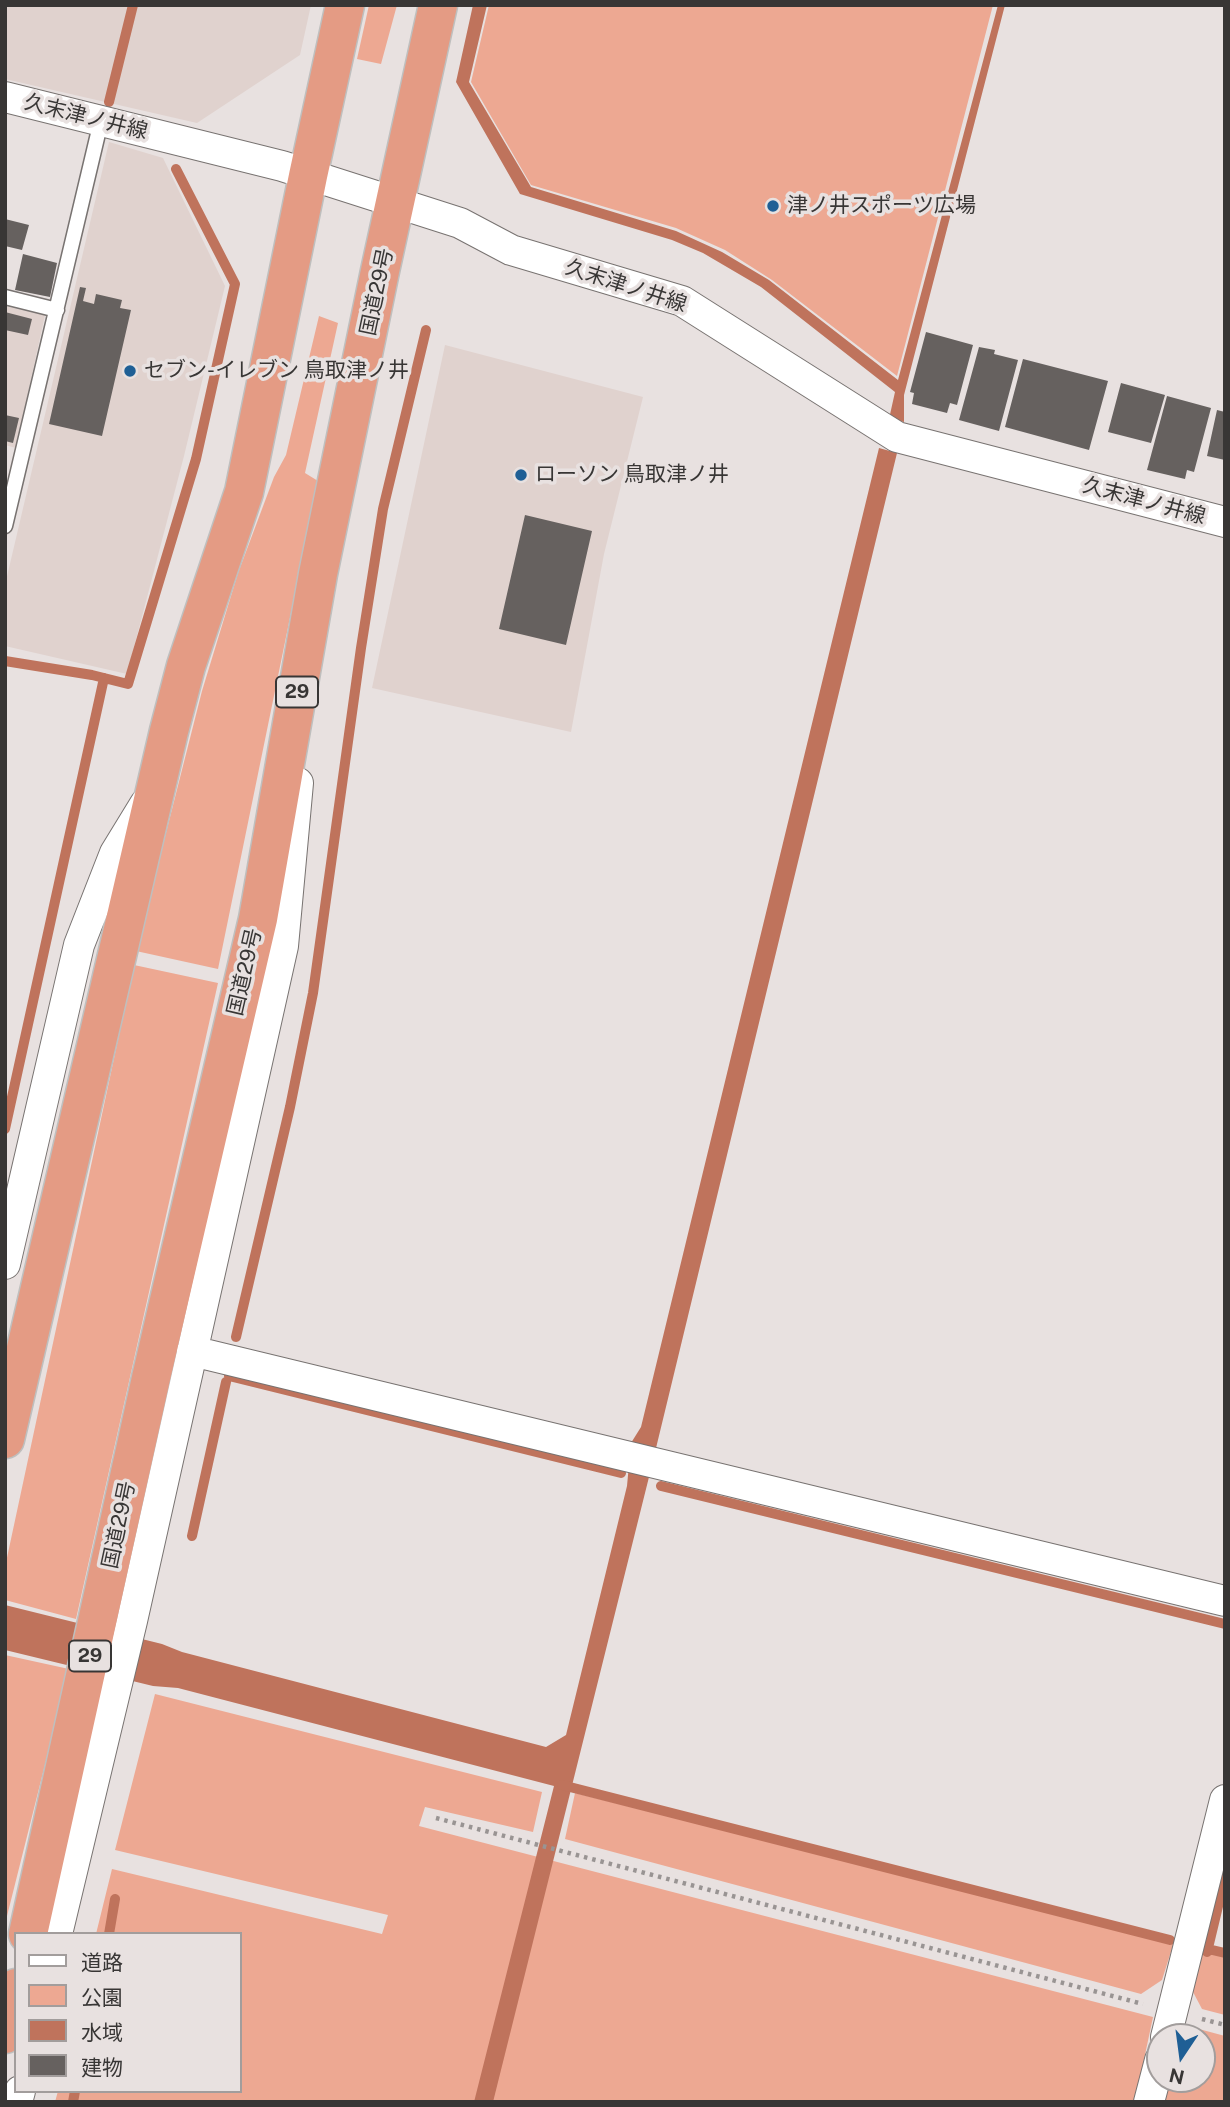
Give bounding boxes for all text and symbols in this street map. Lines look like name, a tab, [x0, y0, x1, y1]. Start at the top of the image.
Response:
street label: 久末津ノ井線	[22, 90, 150, 144]
place label: 津ノ井スポーツ広場	[787, 193, 976, 219]
marker: 津ノ井スポーツ広場	[765, 198, 781, 214]
street label: 国道29号	[355, 246, 399, 338]
street label: 久末津ノ井線	[562, 255, 690, 317]
place label: セブン-イレブン 鳥取津ノ井	[144, 358, 409, 384]
marker: セブン-イレブン 鳥取津ノ井	[122, 363, 138, 379]
place label: ローソン 鳥取津ノ井	[535, 462, 729, 488]
marker: ローソン 鳥取津ノ井	[513, 467, 529, 483]
street label: 久末津ノ井線	[1080, 473, 1208, 529]
road number: 29	[276, 677, 318, 708]
street label: 国道29号	[223, 926, 267, 1018]
street label: 国道29号	[97, 1479, 141, 1571]
road number: 29	[69, 1640, 111, 1672]
legend	[14, 1932, 242, 2093]
text: 道路	[81, 1950, 123, 1975]
text: 公園	[81, 1985, 123, 2010]
text: 水域	[81, 2020, 123, 2045]
north arrow	[1146, 2023, 1216, 2093]
text: 建物	[81, 2055, 123, 2080]
text: N	[1167, 2064, 1186, 2089]

